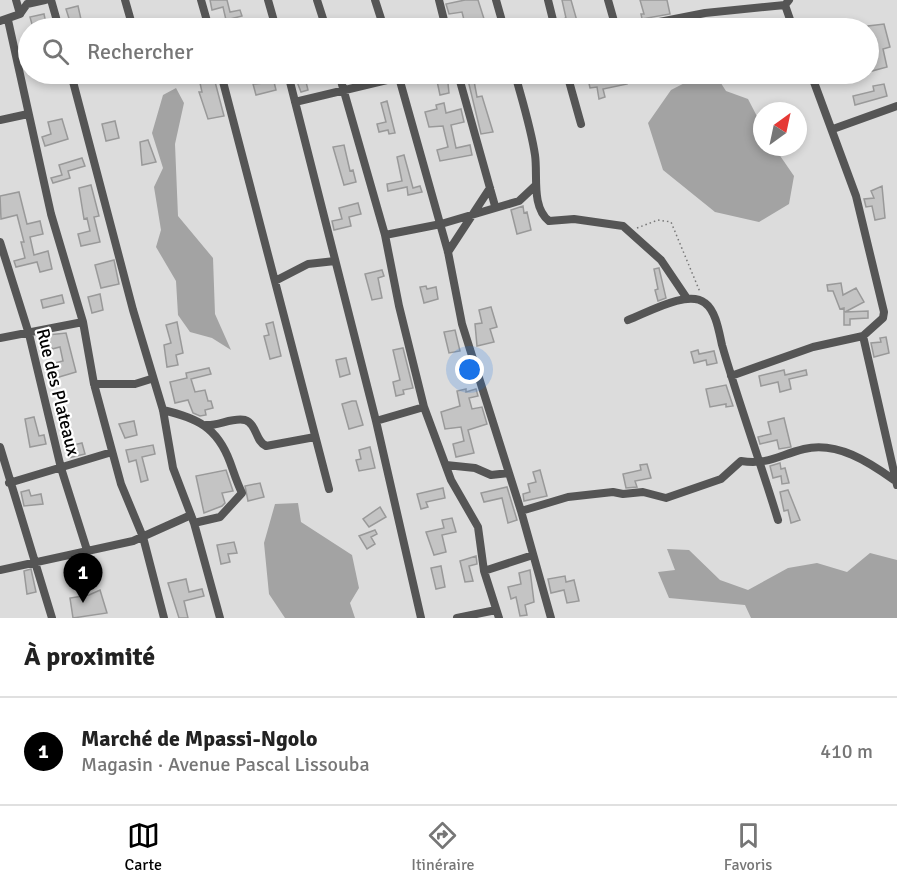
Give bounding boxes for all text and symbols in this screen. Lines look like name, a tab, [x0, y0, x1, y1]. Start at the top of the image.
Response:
search box	[18, 18, 879, 84]
icon: search	[39, 35, 72, 68]
text: Rechercher	[87, 38, 193, 65]
north arrow	[753, 102, 807, 156]
street label: Rue des Plateaux	[32, 326, 85, 459]
your location	[455, 355, 484, 384]
pin: 1	[64, 554, 103, 603]
text: À proximité	[24, 641, 155, 673]
text: Marché de Mpassi-Ngolo	[81, 725, 317, 752]
text: 1	[38, 739, 49, 764]
text: 410 m	[820, 739, 873, 764]
text: Magasin · Avenue Pascal Lissouba	[81, 752, 370, 777]
tab: Carte	[125, 819, 162, 875]
tab: Itinéraire	[411, 819, 475, 875]
tab: Favoris	[724, 819, 772, 875]

